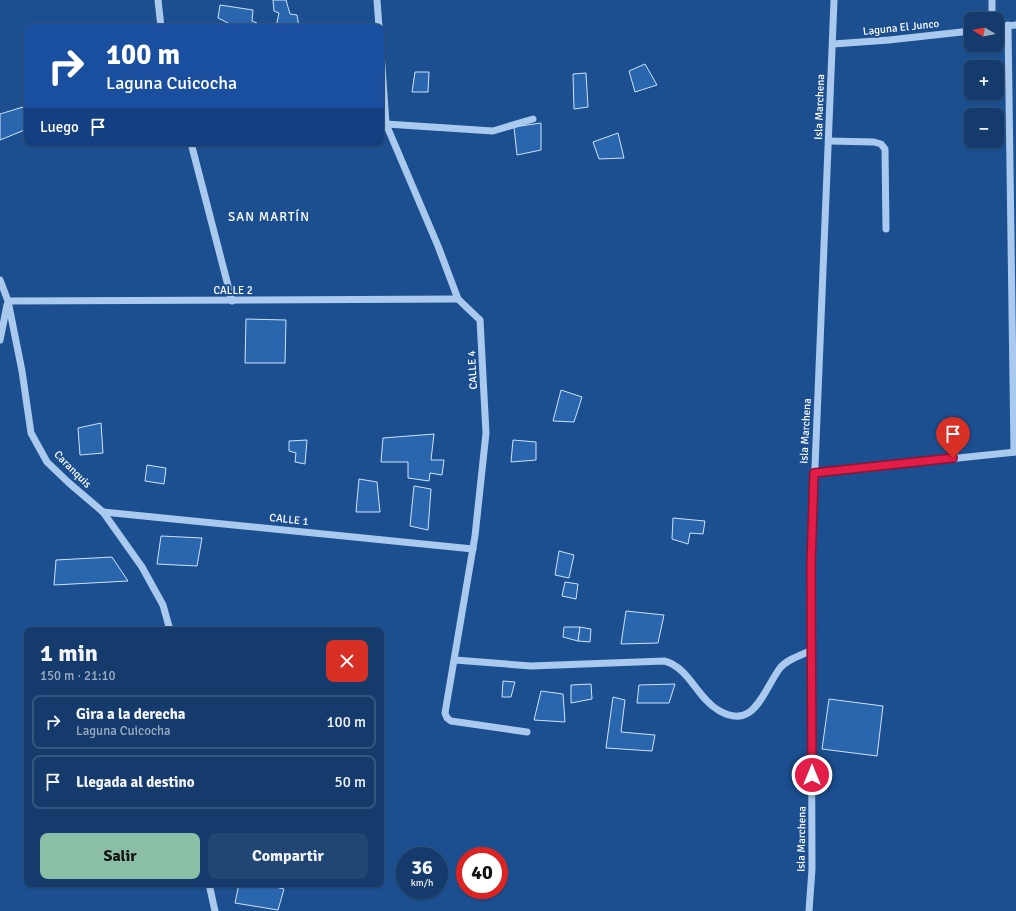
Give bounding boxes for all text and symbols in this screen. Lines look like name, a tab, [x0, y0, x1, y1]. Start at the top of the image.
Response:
north arrow	[964, 12, 1004, 52]
map controls	[964, 12, 1004, 148]
street label: Laguna El Junco	[862, 17, 940, 38]
text: 100 m	[106, 38, 180, 72]
icon: right	[40, 40, 92, 92]
button: +	[964, 60, 1004, 100]
text: Laguna Cuicocha	[106, 72, 237, 94]
street label: Isla Marchena	[812, 73, 827, 140]
button: −	[964, 108, 1004, 148]
icon: arrive	[87, 116, 109, 138]
text: Luego	[40, 118, 79, 136]
district label: SAN MARTÍN	[228, 209, 310, 225]
street label: CALLE 2	[213, 284, 253, 297]
street label: CALLE 4	[465, 350, 480, 390]
street label: Isla Marchena	[797, 397, 814, 464]
pin	[936, 417, 970, 458]
icon: arrive	[942, 423, 964, 445]
street label: Caranquis	[51, 448, 94, 491]
street label: CALLE 1	[269, 511, 309, 528]
text: 1 min	[40, 638, 98, 668]
button: close	[326, 640, 368, 682]
text: 150 m · 21:10	[40, 668, 116, 684]
text: Gira a la derecha	[76, 705, 186, 723]
icon: right	[42, 711, 64, 733]
text: 100 m	[326, 713, 366, 731]
text: Laguna Cuicocha	[76, 723, 171, 739]
position arrow	[791, 754, 833, 796]
icon: arrive	[42, 771, 64, 793]
text: Llegada al destino	[76, 773, 195, 791]
text: 50 m	[335, 773, 366, 791]
street label: Isla Marchena	[794, 806, 809, 872]
button: Salir	[40, 833, 200, 879]
button: Compartir	[208, 833, 368, 879]
speed limit sign: 40	[456, 847, 508, 899]
text: 36	[411, 855, 433, 880]
text: km/h	[411, 877, 433, 889]

